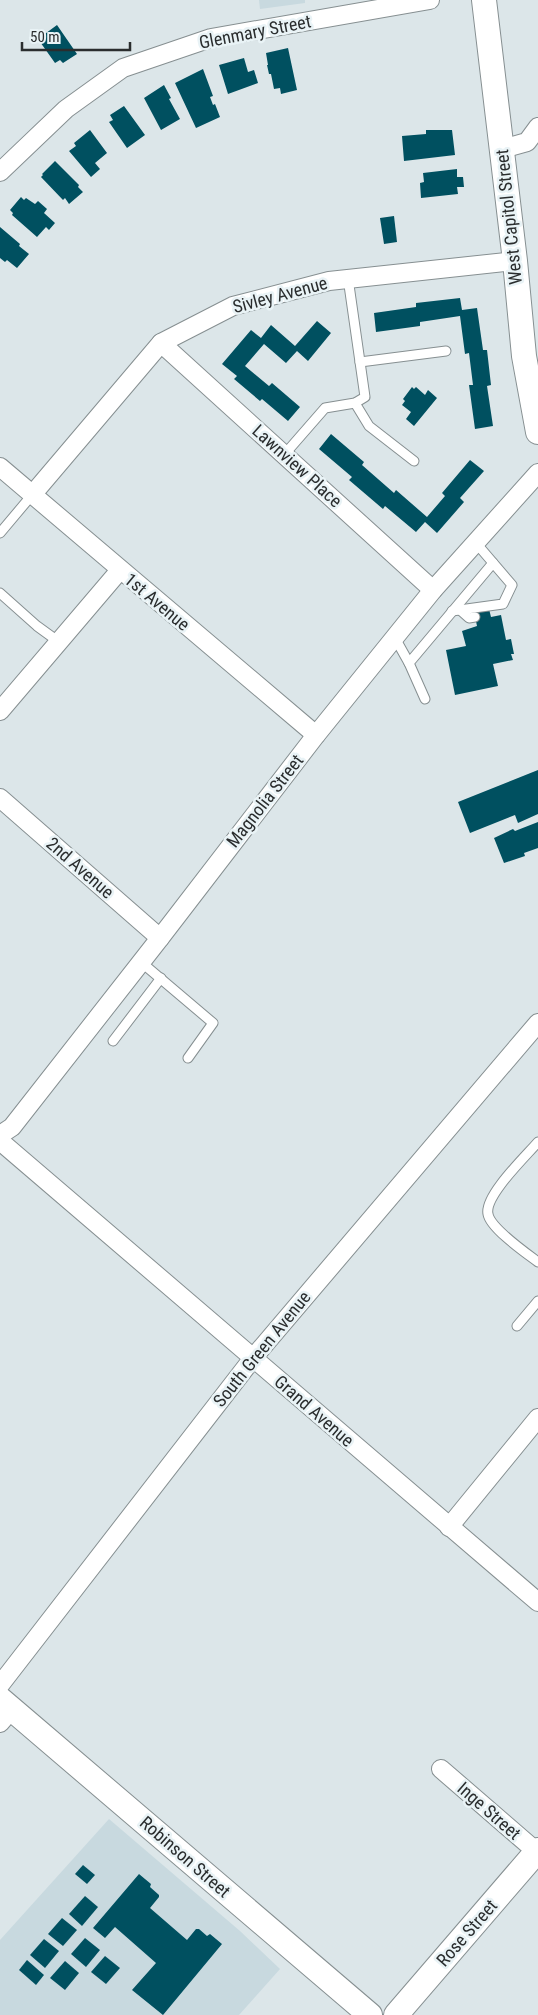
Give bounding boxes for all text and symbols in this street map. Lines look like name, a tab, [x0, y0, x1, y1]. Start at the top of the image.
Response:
street label: Glenmary Street	[197, 10, 313, 53]
scale bar	[22, 20, 130, 52]
text: 50 m	[30, 28, 60, 46]
street label: West Capitol Street	[491, 148, 526, 286]
street label: Sivley Avenue	[230, 272, 329, 317]
street label: Lawnview Place	[248, 420, 346, 511]
street label: 1st Avenue	[121, 568, 194, 635]
street label: Magnolia Street	[222, 750, 307, 851]
street label: 2nd Avenue	[42, 833, 118, 903]
street label: South Green Avenue	[209, 1287, 315, 1411]
street label: Grand Avenue	[270, 1371, 358, 1451]
street label: Inge Street	[453, 1777, 525, 1844]
street label: Robinson Street	[136, 1812, 235, 1901]
street label: Rose Street	[432, 1895, 501, 1970]

